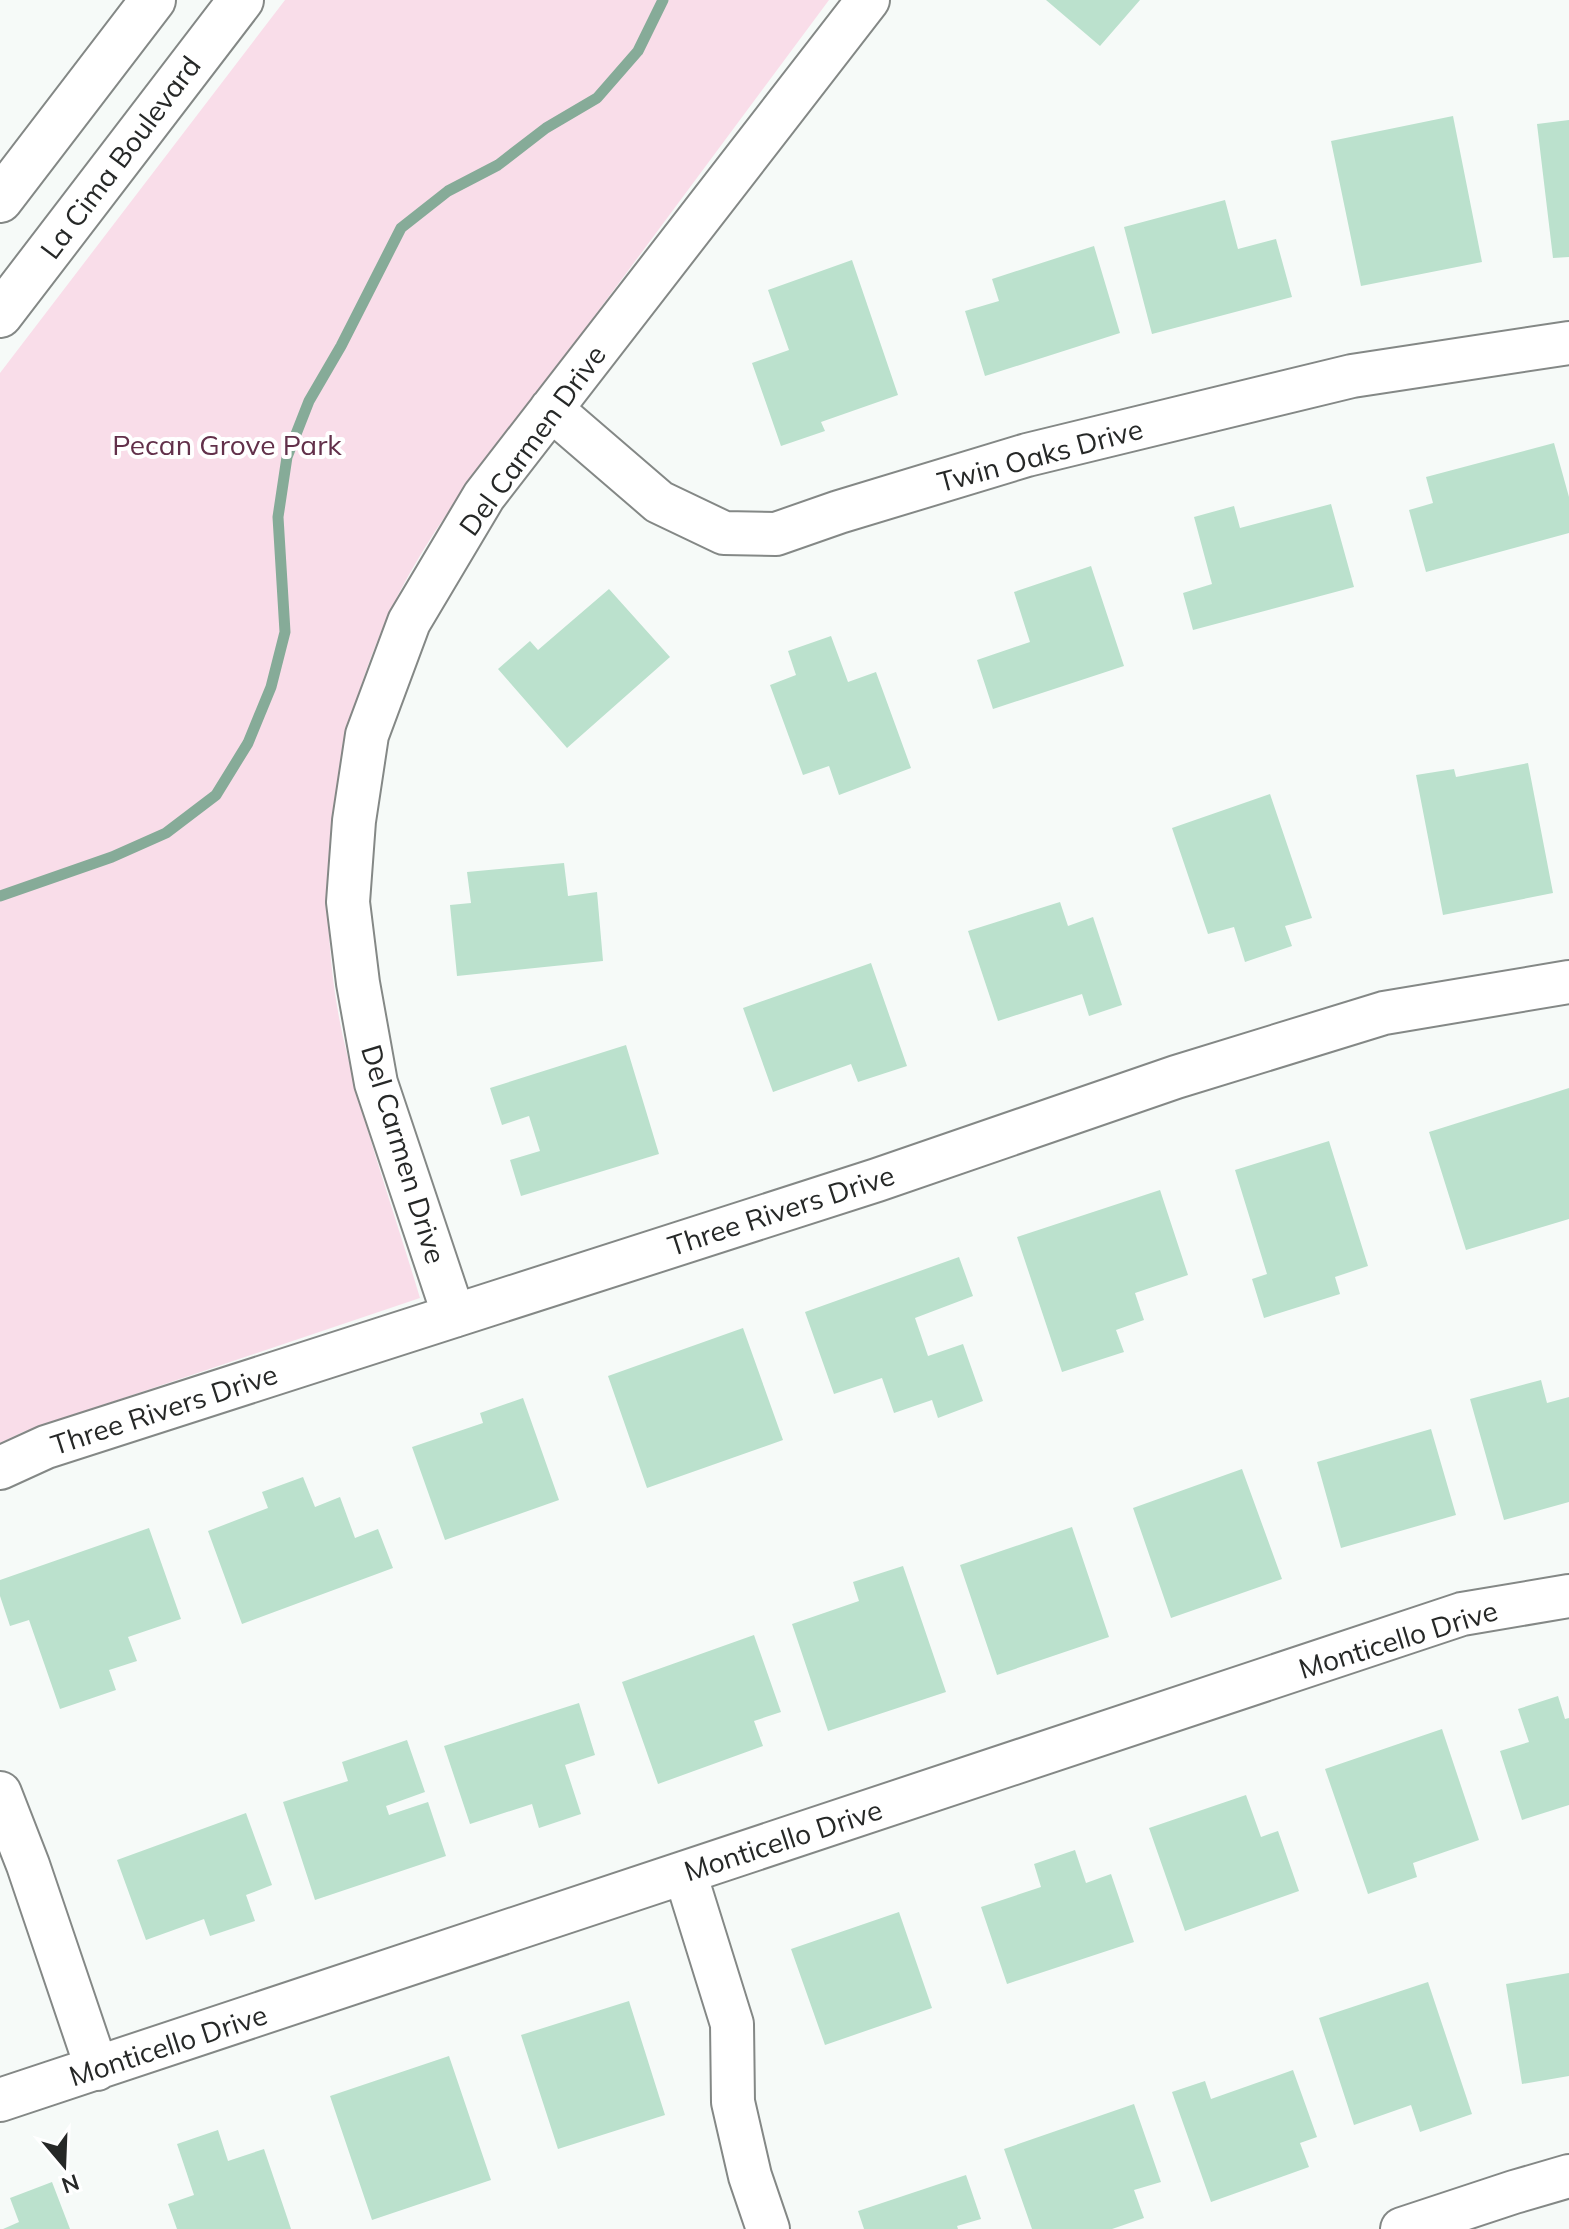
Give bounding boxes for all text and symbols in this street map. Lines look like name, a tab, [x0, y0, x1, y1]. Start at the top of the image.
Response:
street label: La Cima Boulevard	[32, 49, 208, 265]
street label: Del Carmen Drive	[451, 338, 613, 542]
street label: Twin Oaks Drive	[933, 411, 1147, 499]
park label: Pecan Grove Park	[112, 427, 342, 462]
street label: Del Carmen Drive	[354, 1040, 454, 1268]
street label: Three Rivers Drive	[663, 1157, 899, 1263]
street label: Three Rivers Drive	[46, 1356, 282, 1462]
street label: Monticello Drive	[1294, 1592, 1502, 1686]
street label: Monticello Drive	[680, 1792, 886, 1888]
street label: Monticello Drive	[65, 1997, 271, 2093]
north arrow	[24, 2125, 104, 2205]
text: N	[58, 2168, 83, 2200]

